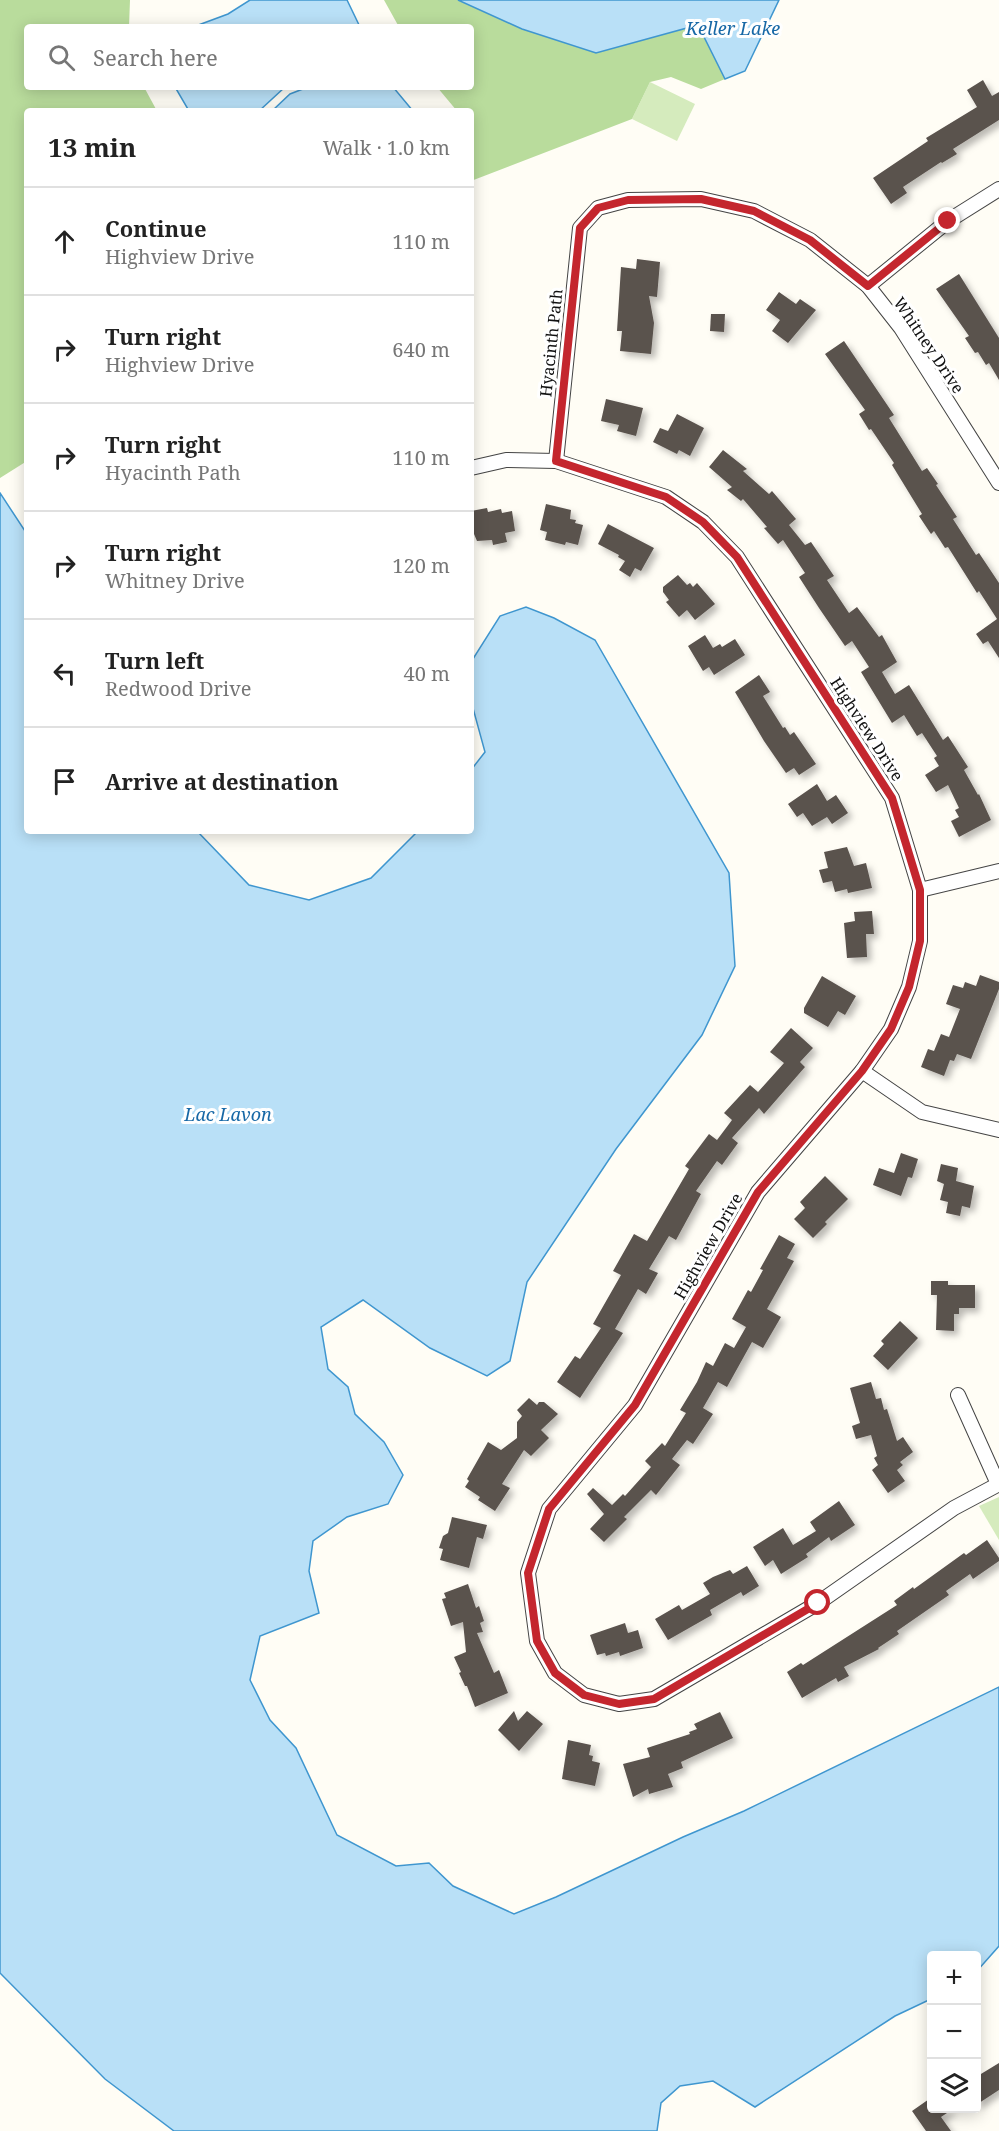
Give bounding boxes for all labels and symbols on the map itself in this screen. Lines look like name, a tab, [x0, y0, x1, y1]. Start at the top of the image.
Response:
water label: Keller Lake	[685, 16, 780, 40]
route end	[934, 207, 960, 233]
street label: Hyacinth Path	[534, 288, 568, 398]
street label: Whitney Drive	[889, 292, 969, 398]
street label: Highview Drive	[825, 673, 909, 785]
water label: Lac Lavon	[183, 1102, 272, 1126]
street label: Highview Drive	[669, 1189, 747, 1303]
route start	[804, 1589, 830, 1615]

